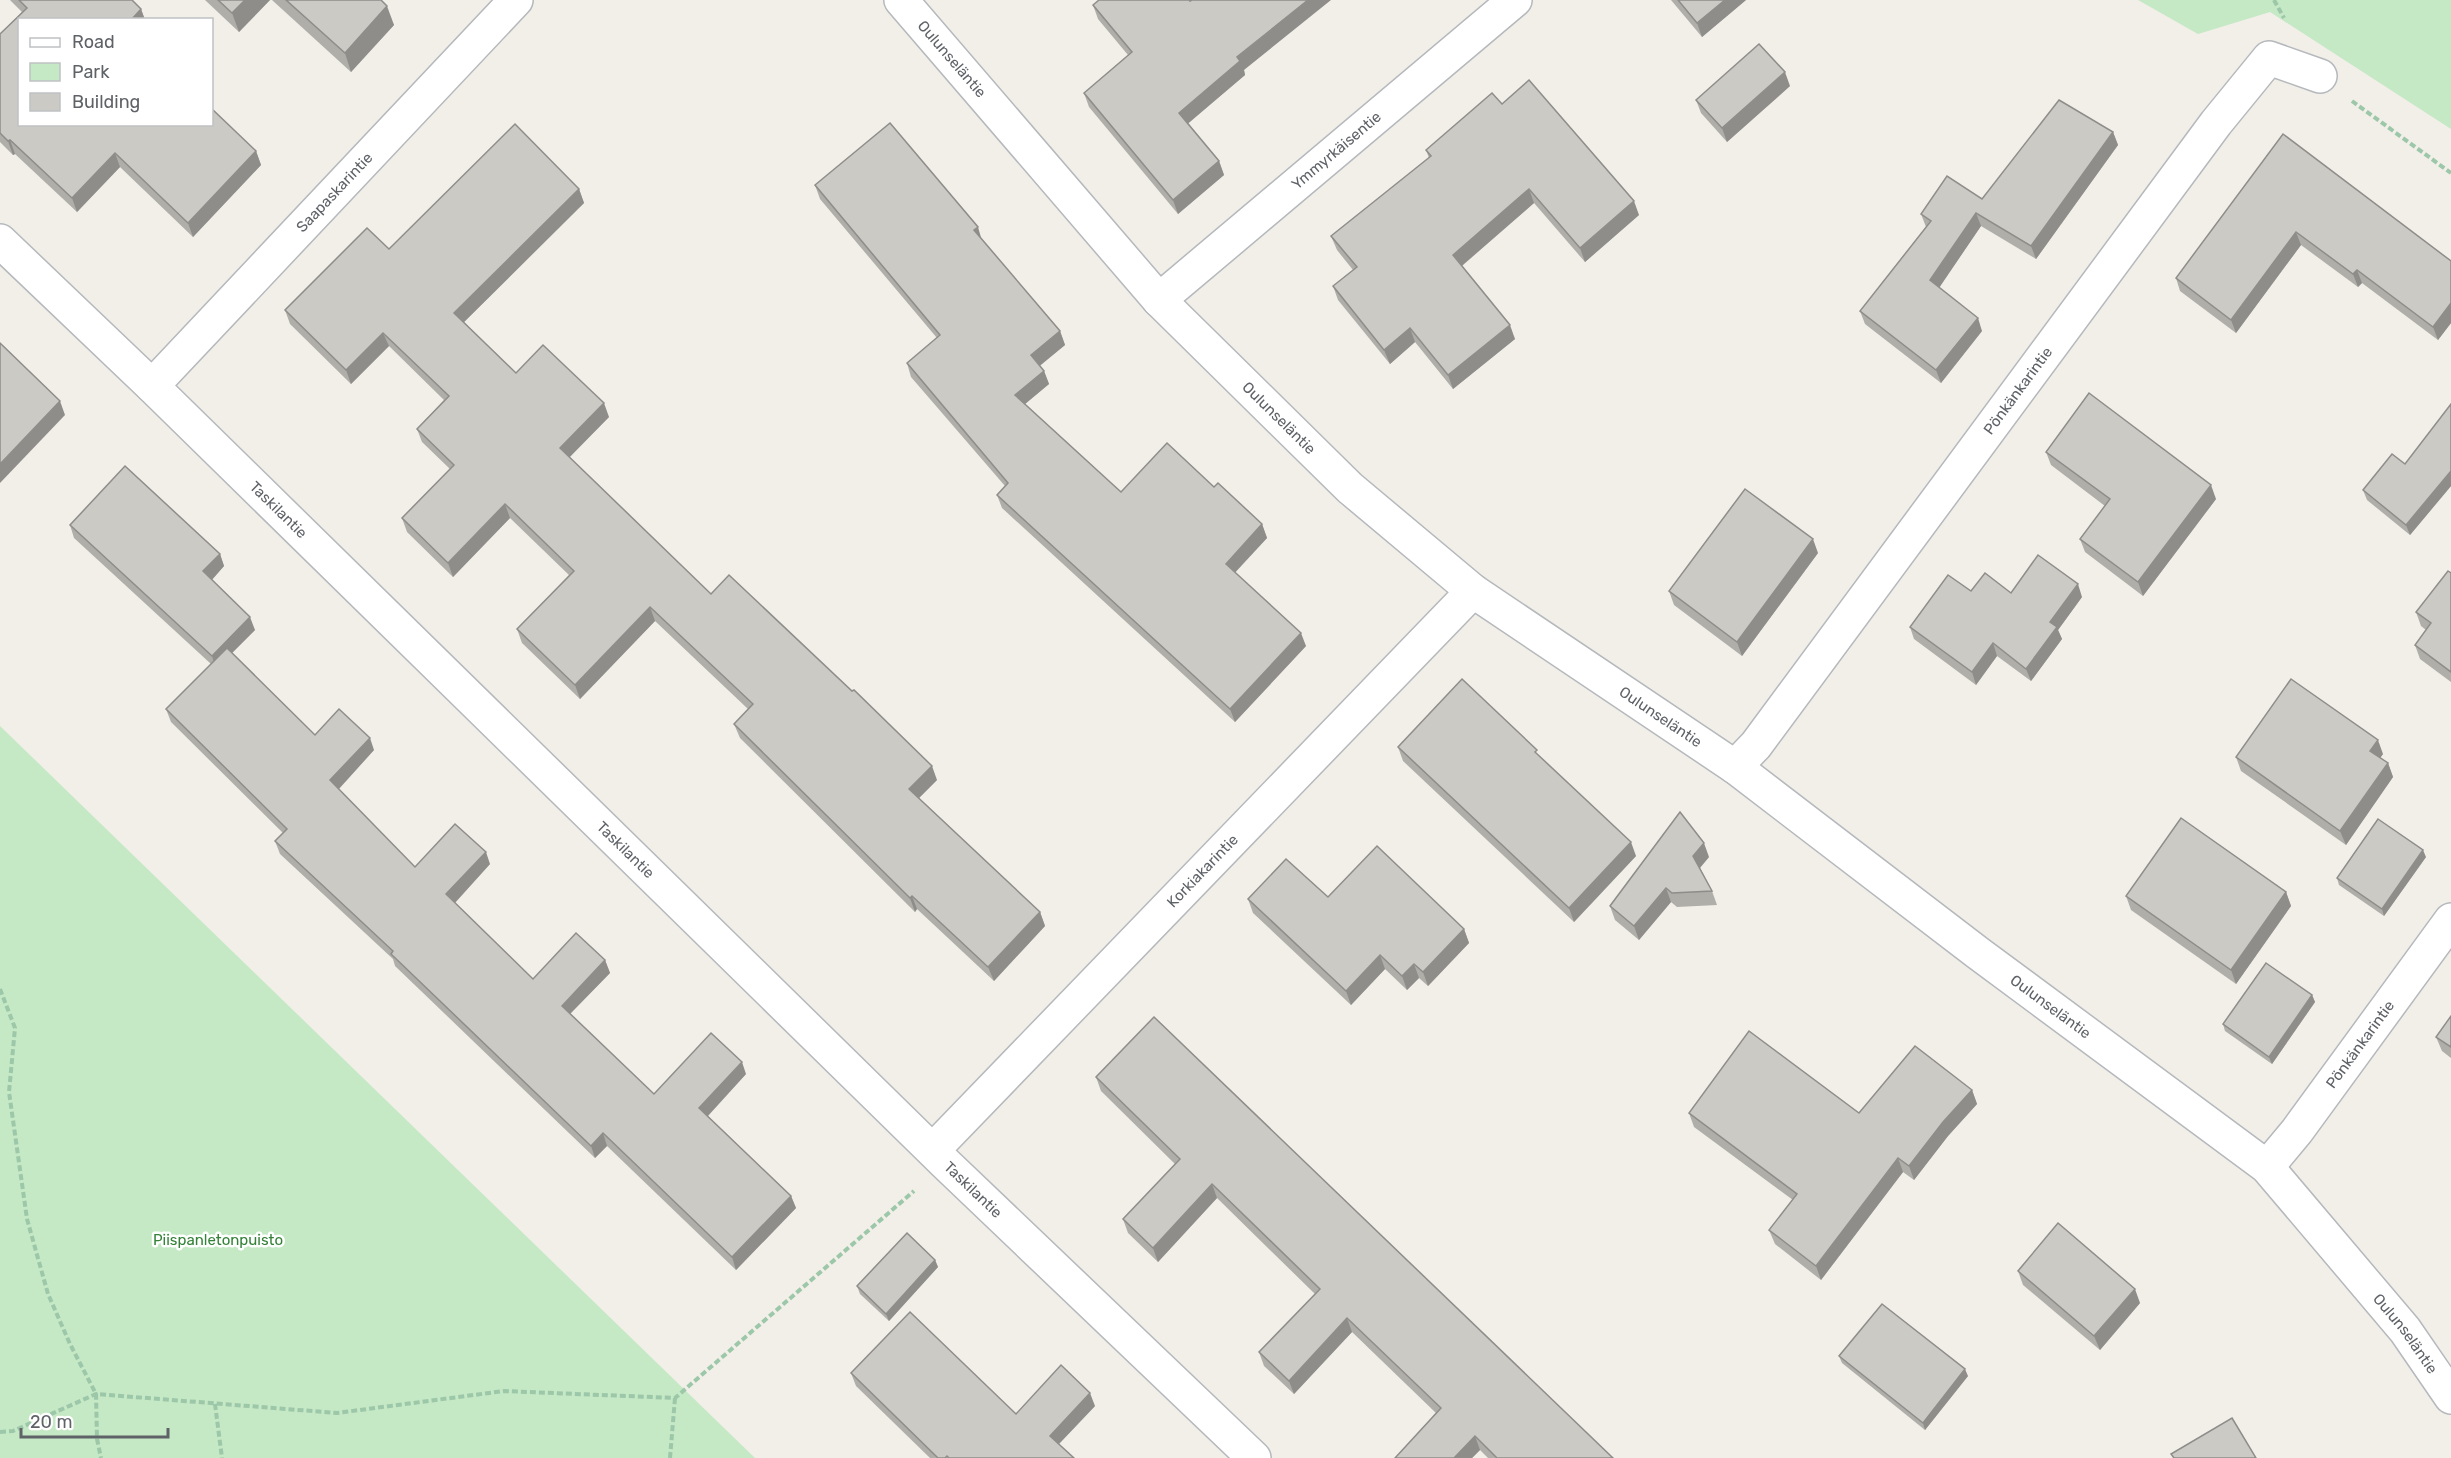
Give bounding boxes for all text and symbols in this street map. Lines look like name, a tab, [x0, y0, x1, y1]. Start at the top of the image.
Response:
street label: Oulunseläntie	[914, 17, 990, 101]
legend	[18, 18, 213, 126]
text: Road	[72, 31, 115, 53]
text: Park	[72, 61, 110, 83]
text: Building	[72, 91, 140, 113]
street label: Ymmyrkäisentie	[1288, 108, 1385, 193]
street label: Saapaskarintie	[293, 149, 376, 236]
street label: Pönkänkarintie	[1980, 343, 2056, 438]
street label: Oulunseläntie	[1238, 378, 1319, 458]
street label: Taskilantie	[246, 478, 311, 542]
street label: Oulunseläntie	[1616, 683, 1705, 751]
street label: Taskilantie	[593, 818, 658, 882]
street label: Korkiakarintie	[1163, 831, 1242, 911]
street label: Oulunseläntie	[2007, 971, 2094, 1042]
street label: Pönkänkarintie	[2322, 997, 2398, 1092]
street label: Taskilantie	[940, 1158, 1006, 1222]
park label: Piispanletonpuisto	[153, 1231, 283, 1249]
street label: Oulunseläntie	[2369, 1290, 2441, 1377]
scale bar	[21, 1401, 168, 1439]
text: 20 m	[30, 1411, 72, 1433]

